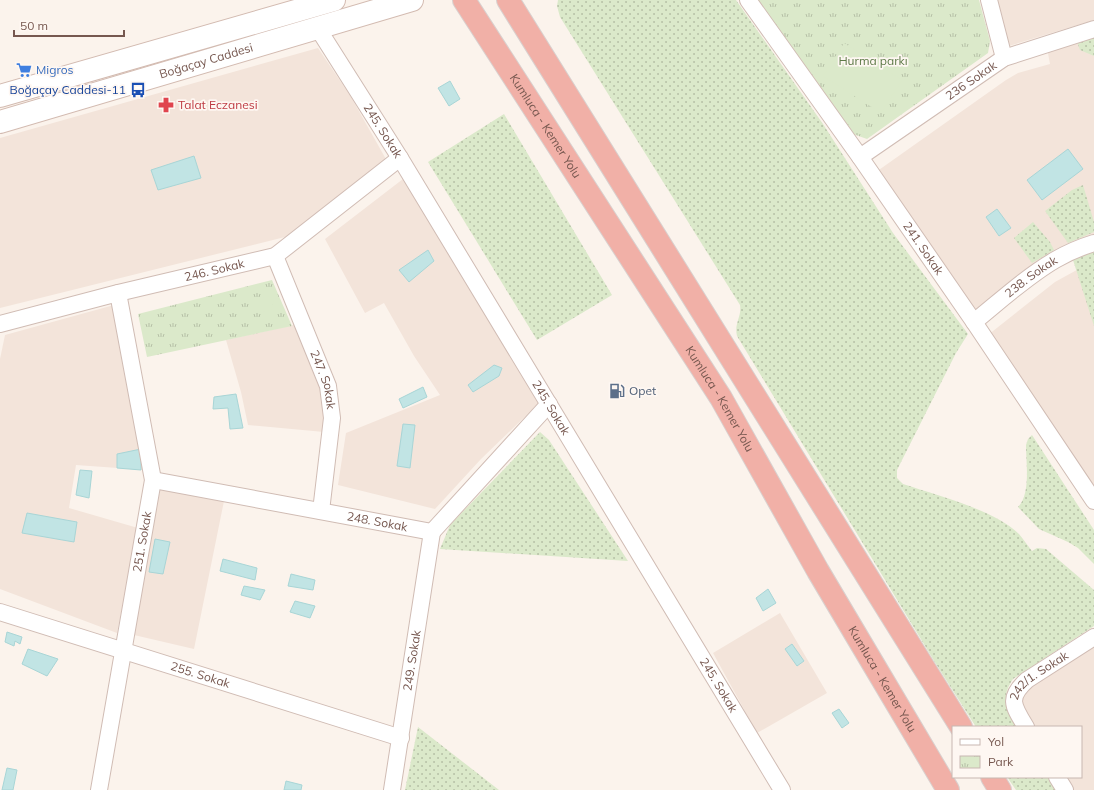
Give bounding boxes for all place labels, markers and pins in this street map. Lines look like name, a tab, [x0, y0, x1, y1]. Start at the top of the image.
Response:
supermarket icon: Migros	[15, 61, 33, 79]
place label: Migros	[36, 62, 74, 77]
bus stop icon: Boğaçay Caddesi-11	[129, 81, 147, 99]
place label: Boğaçay Caddesi-11	[10, 82, 126, 97]
pharmacy icon: Talat Eczanesi	[157, 96, 175, 114]
place label: Talat Eczanesi	[178, 97, 258, 112]
fuel station icon: Opet	[608, 382, 626, 400]
place label: Opet	[629, 383, 656, 398]

